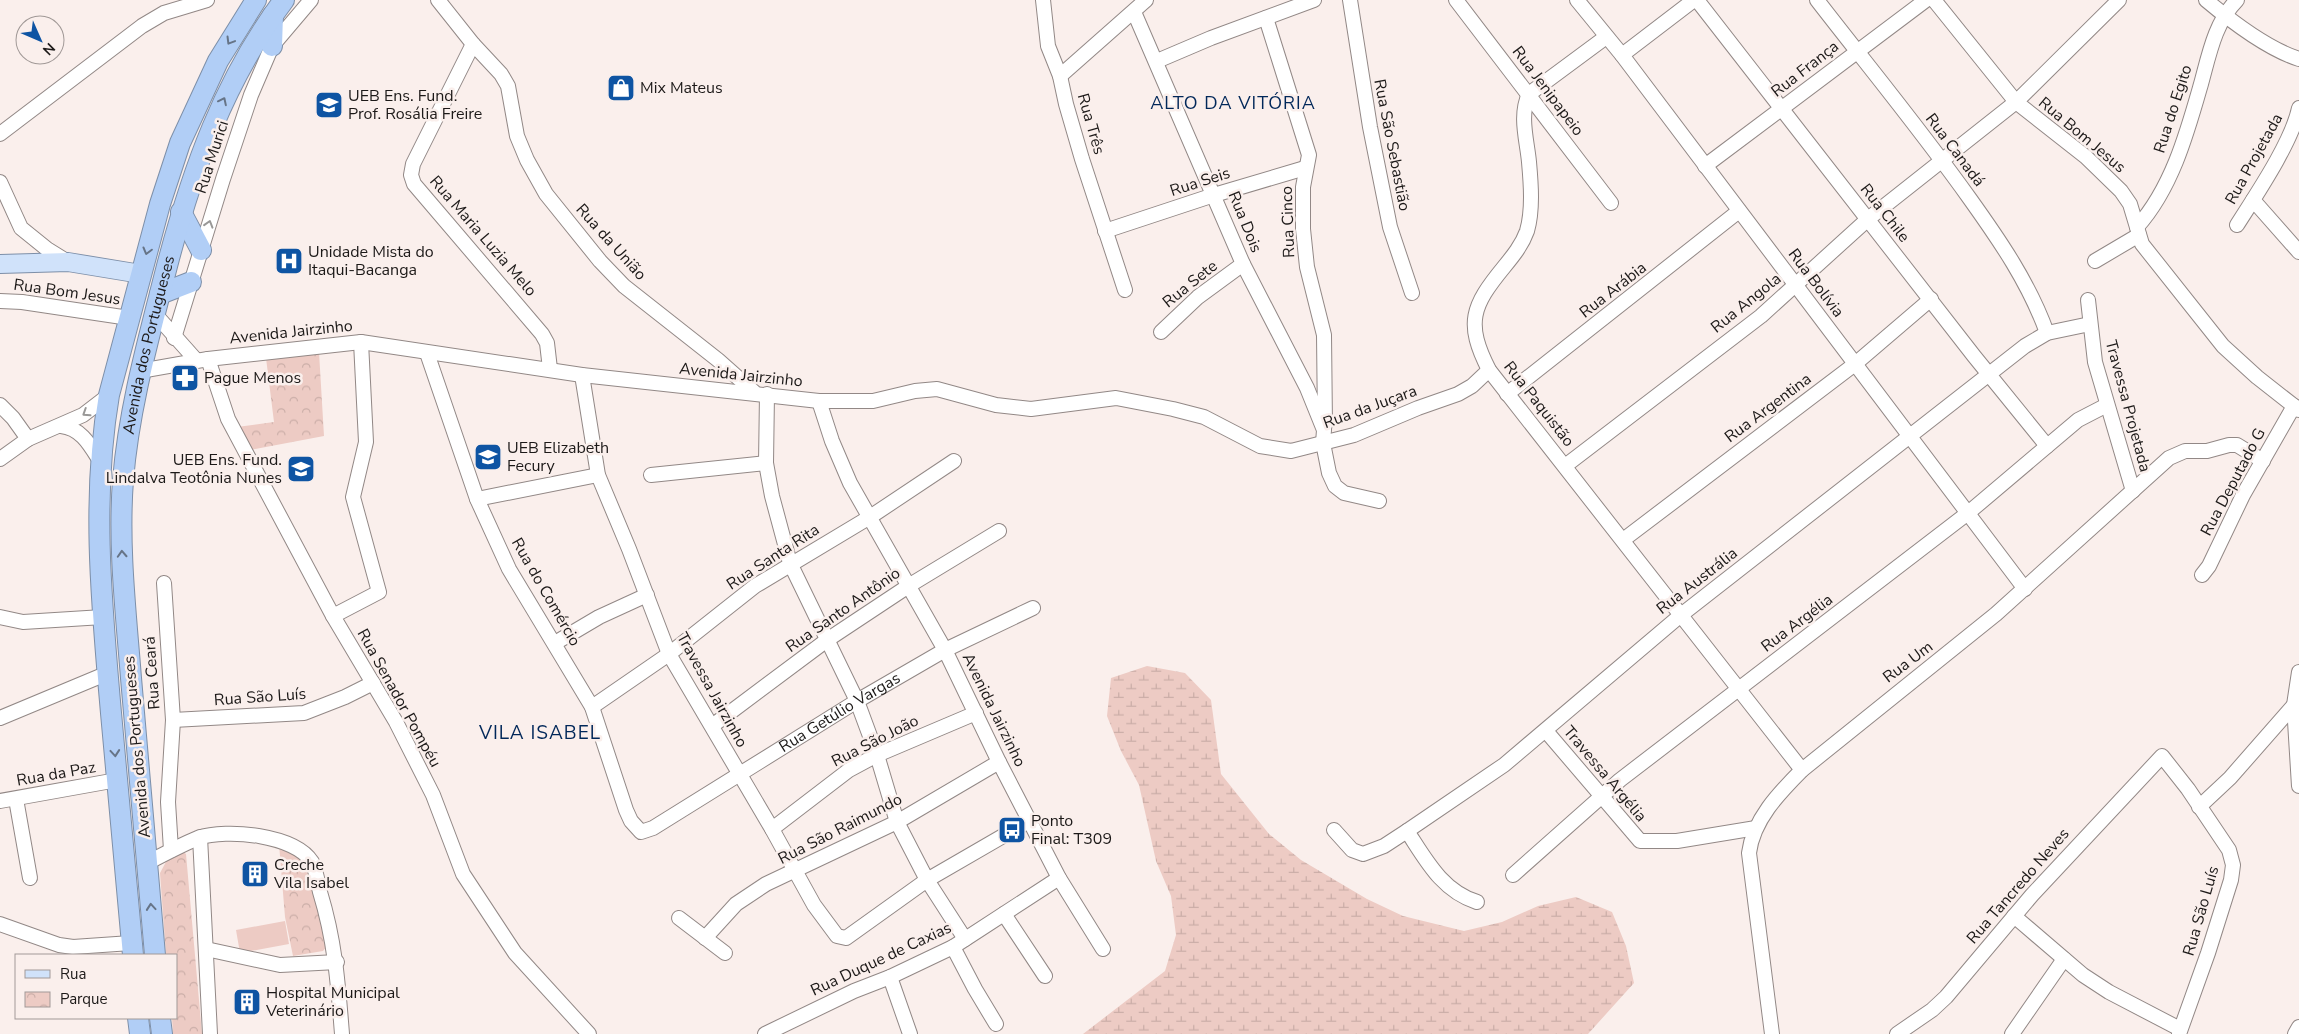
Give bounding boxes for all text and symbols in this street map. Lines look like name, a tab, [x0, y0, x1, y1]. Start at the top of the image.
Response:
north arrow	[15, 15, 65, 65]
one-way arrow	[226, 35, 236, 44]
street label: Rua França	[1767, 36, 1843, 102]
text: N	[38, 38, 59, 59]
street label: Rua Jenipapeio	[1507, 42, 1589, 140]
street label: Rua do Egito	[2148, 62, 2198, 156]
shop icon: Mix Mateus	[606, 73, 636, 103]
place label: Mix Mateus	[640, 77, 723, 99]
street label: Rua São Sebastião	[1368, 77, 1416, 213]
place label: UEB Ens. Fund. Prof. Rosália Freire	[348, 85, 482, 125]
school or university icon: UEB Ens. Fund. Prof. Rosália Freire	[314, 90, 344, 120]
street label: Rua Três	[1072, 91, 1110, 157]
district label: ALTO DA VITÓRIA	[1150, 91, 1316, 115]
street label: Rua Bom Jesus	[2034, 92, 2130, 178]
one-way arrow	[217, 97, 227, 106]
street label: Rua Canadá	[1920, 109, 1990, 191]
street label: Rua Projetada	[2220, 110, 2288, 208]
street label: Rua Murici	[190, 118, 234, 196]
street label: Rua Seis	[1167, 162, 1233, 202]
street label: Rua Maria Luzia Melo	[424, 171, 542, 301]
street label: Rua Chile	[1855, 179, 1915, 247]
street label: Rua Cinco	[1276, 186, 1300, 258]
street label: Rua Dois	[1223, 188, 1267, 256]
street label: Rua da União	[571, 199, 651, 285]
one-way arrow	[203, 221, 213, 229]
place label: Unidade Mista do Itaqui-Bacanga	[308, 241, 434, 281]
street label: Rua Bolívia	[1783, 244, 1849, 322]
one-way arrow	[143, 246, 153, 254]
hospital icon: Unidade Mista do Itaqui-Bacanga	[274, 246, 304, 276]
street label: Avenida dos Portugueses	[118, 253, 180, 436]
street label: Rua Sete	[1158, 255, 1222, 313]
street label: Rua Arábia	[1575, 257, 1651, 323]
street label: Rua Angola	[1706, 268, 1786, 338]
street label: Rua Bom Jesus	[12, 274, 122, 310]
street label: Avenida Jairzinho	[228, 315, 354, 349]
street label: Travessa Projetada	[2100, 338, 2156, 474]
street label: Rua Paquistão	[1499, 357, 1579, 451]
street label: Avenida Jairzinho	[678, 358, 804, 392]
pharmacy icon: Pague Menos	[170, 363, 200, 393]
place label: Pague Menos	[204, 367, 301, 389]
street label: Rua Argentina	[1720, 368, 1816, 448]
street label: Rua da Juçara	[1320, 380, 1420, 434]
one-way arrow	[82, 407, 92, 416]
street label: Rua Deputado G	[2195, 424, 2271, 540]
place label: UEB Elizabeth Fecury	[507, 437, 609, 477]
school or university icon: UEB Elizabeth Fecury	[473, 442, 503, 472]
place label: UEB Ens. Fund. Lindalva Teotônia Nunes	[106, 449, 282, 489]
school or university icon: UEB Ens. Fund. Lindalva Teotônia Nunes	[286, 454, 316, 484]
street label: Rua Santa Rita	[722, 519, 824, 595]
street label: Rua do Comércio	[506, 534, 586, 650]
street label: Rua Austrália	[1652, 542, 1742, 620]
one-way arrow	[117, 550, 128, 558]
street label: Rua Santo Antônio	[781, 562, 905, 658]
street label: Rua Argélia	[1757, 589, 1837, 657]
street label: Rua Senador Pompéu	[352, 625, 446, 771]
street label: Travessa Jairzinho	[671, 629, 753, 752]
street label: Rua Ceará	[138, 636, 166, 710]
street label: Rua Um	[1878, 636, 1938, 688]
street label: Avenida Jairzinho	[957, 649, 1031, 771]
street label: Avenida dos Portugueses	[118, 655, 156, 839]
street label: Rua Getúlio Vargas	[775, 667, 904, 758]
street label: Rua São Luís	[213, 683, 307, 711]
street label: Rua São João	[828, 710, 922, 772]
district label: VILA ISABEL	[478, 720, 601, 746]
street label: Travessa Argélia	[1558, 721, 1652, 827]
one-way arrow	[109, 749, 120, 757]
street label: Rua da Paz	[15, 756, 97, 792]
street label: Rua São Raimundo	[774, 788, 906, 870]
place label: Ponto Final: T309	[1031, 810, 1112, 850]
bus stop icon: Ponto Final: T309	[997, 815, 1027, 845]
street label: Rua Tancredo Neves	[1962, 823, 2074, 949]
place label: Creche Vila Isabel	[273, 854, 349, 894]
building icon: Creche Vila Isabel	[240, 859, 270, 889]
street label: Rua São Luís	[2178, 864, 2224, 958]
one-way arrow	[146, 902, 157, 910]
street label: Rua Duque de Caxias	[807, 917, 955, 1001]
legend	[15, 954, 178, 1019]
text: Rua	[60, 964, 86, 984]
place label: Hospital Municipal Veterinário	[265, 982, 400, 1022]
building icon: Hospital Municipal Veterinário	[232, 987, 262, 1017]
text: Parque	[60, 989, 108, 1009]

